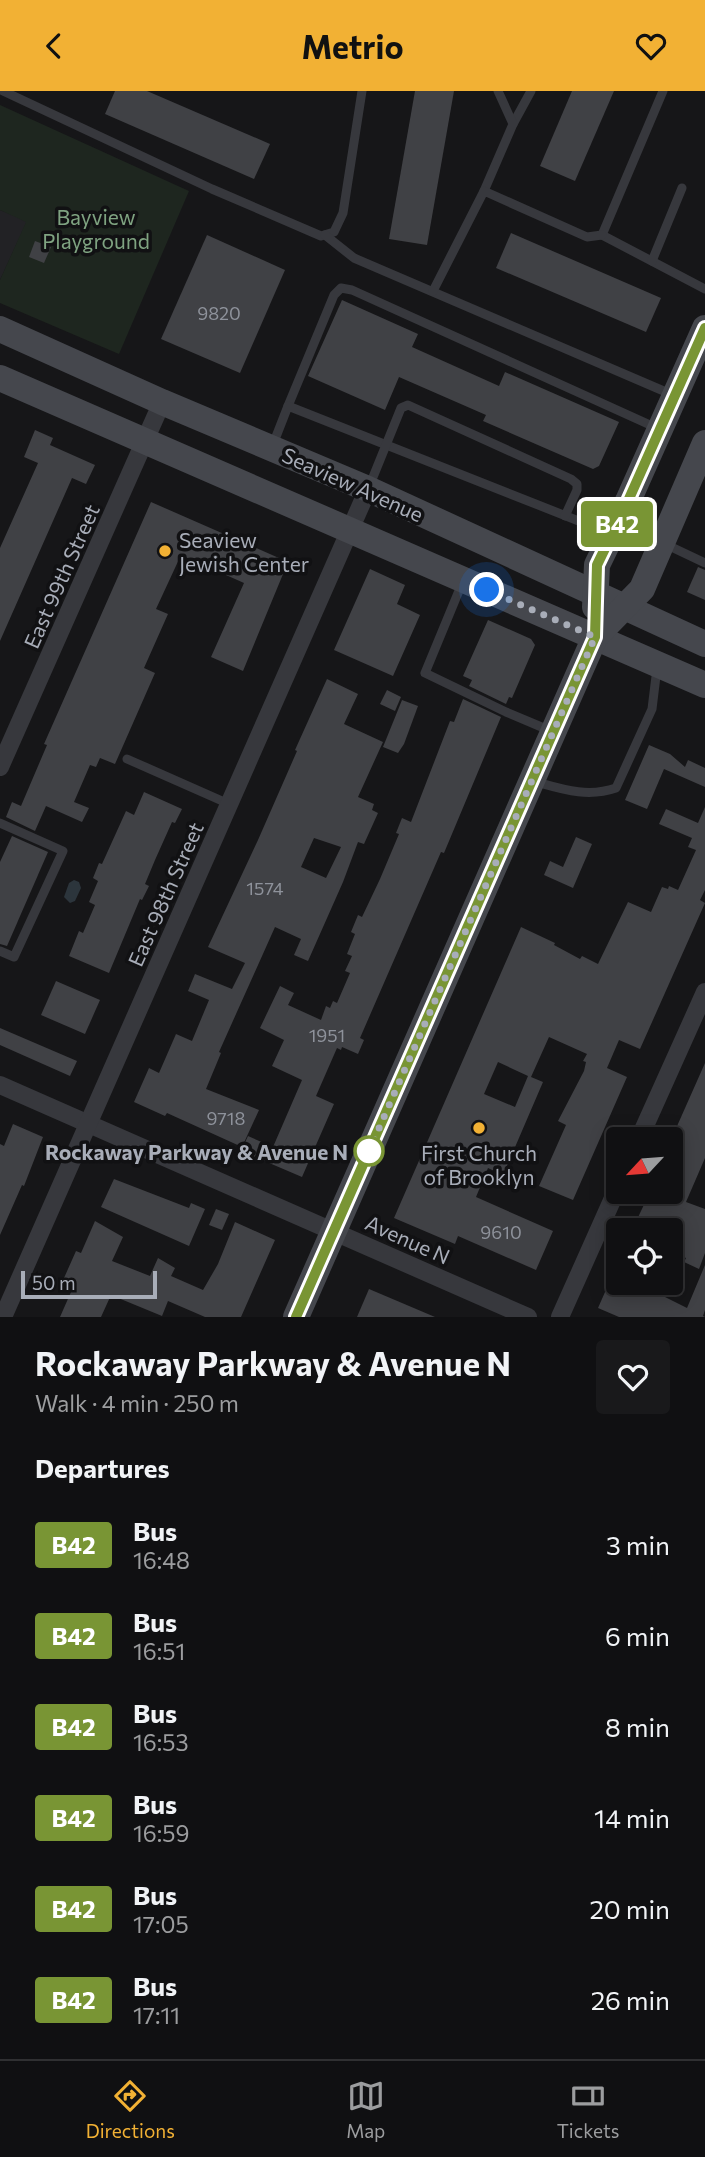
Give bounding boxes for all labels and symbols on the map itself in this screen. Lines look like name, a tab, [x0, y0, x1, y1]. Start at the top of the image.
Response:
park label: Bayview Playground	[42, 204, 150, 253]
house number: 9820	[197, 302, 241, 324]
street label: Seaview Avenue	[279, 442, 427, 526]
street label: East 99th Street	[18, 500, 104, 652]
line badge: B42	[577, 501, 657, 547]
place label: Seaview Jewish Center	[179, 527, 309, 576]
marker: Seaview Jewish Center	[157, 543, 173, 559]
your location	[469, 572, 504, 607]
street label: East 98th Street	[122, 818, 208, 970]
house number: 1574	[246, 877, 284, 899]
house number: 1951	[309, 1024, 345, 1046]
house number: 9718	[207, 1107, 246, 1129]
marker: First Church of Brooklyn	[471, 1120, 487, 1136]
north arrow	[606, 1127, 682, 1204]
marker: Rockaway Parkway & Avenue N	[354, 1136, 384, 1166]
place label: Rockaway Parkway & Avenue N	[45, 1139, 348, 1164]
place label: First Church of Brooklyn	[421, 1140, 537, 1189]
street label: Avenue N	[362, 1209, 454, 1269]
house number: 9610	[480, 1221, 522, 1243]
scale bar	[21, 1268, 158, 1300]

